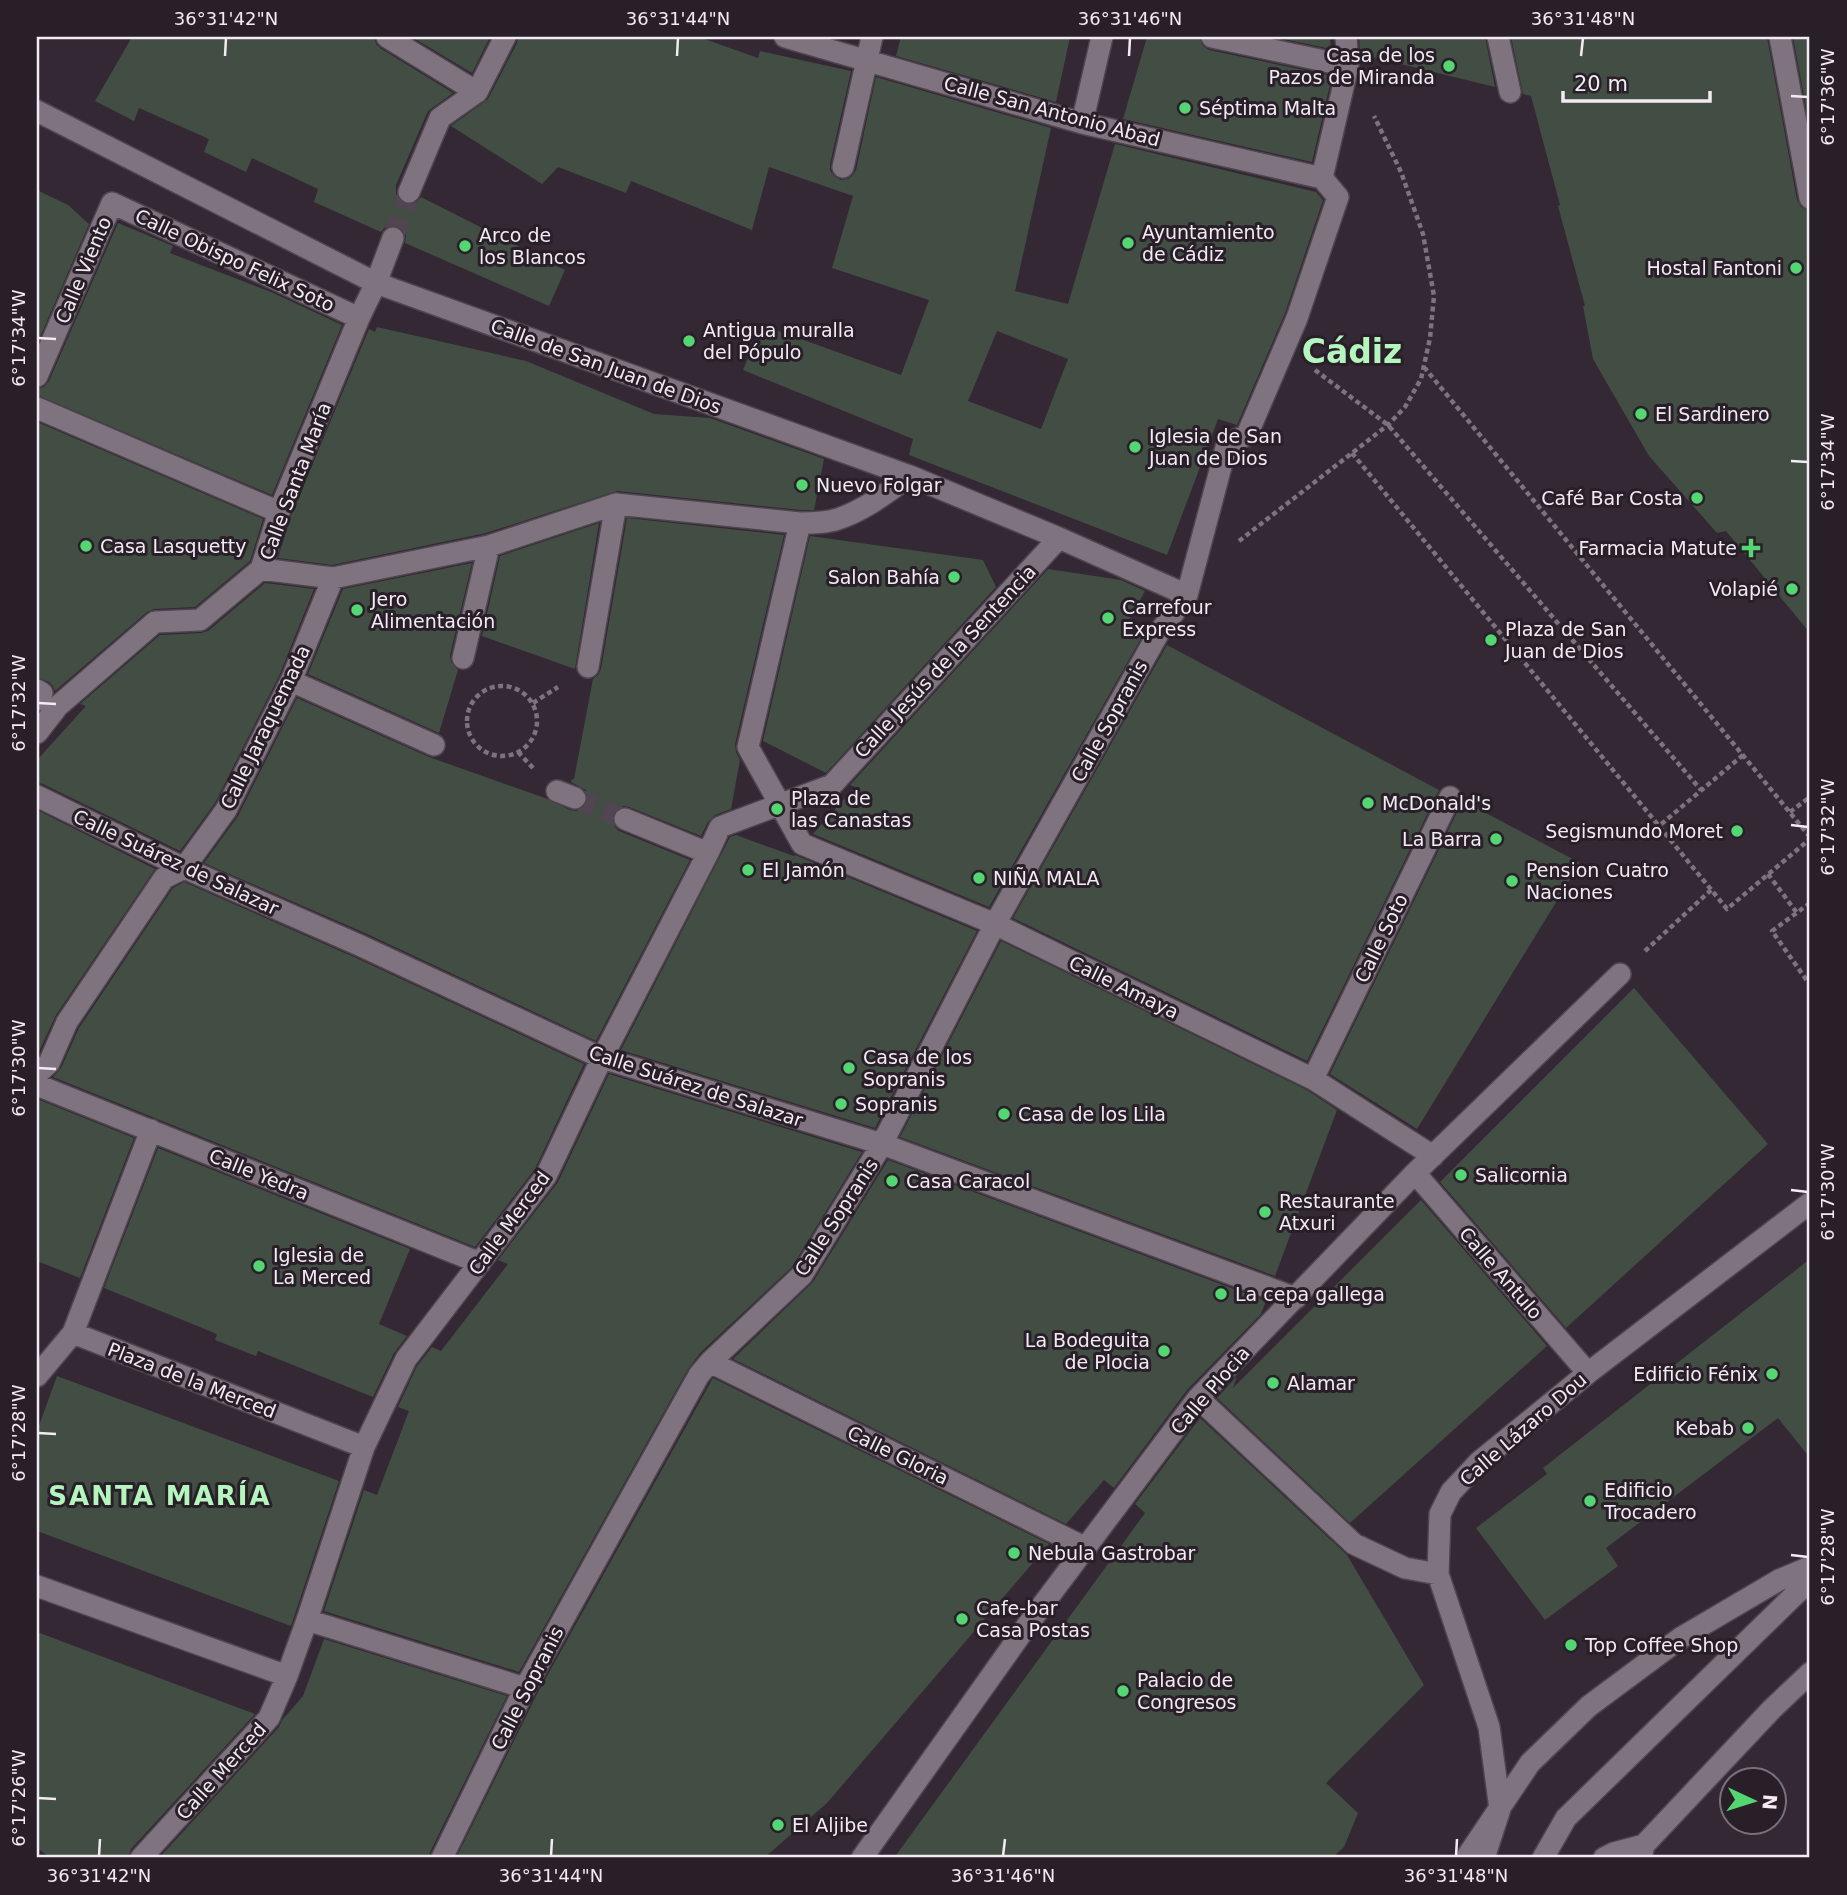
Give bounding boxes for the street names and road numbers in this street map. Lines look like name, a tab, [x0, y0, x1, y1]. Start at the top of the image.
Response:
street label: Calle San Antonio Abad	[942, 72, 1162, 150]
street label: Calle Obispo Felix Soto	[132, 204, 338, 316]
street label: Calle Viento	[51, 213, 115, 327]
street label: Calle de San Juan de Dios	[488, 314, 724, 418]
street label: Calle Santa María	[255, 399, 335, 563]
street label: Calle Jesús de la Sentencia	[850, 560, 1040, 762]
street label: Calle Jaraquemada	[216, 641, 314, 813]
street label: Calle Sopranis	[1067, 656, 1151, 786]
street label: Calle Suárez de Salazar	[70, 805, 282, 919]
street label: Calle Soto	[1350, 890, 1412, 986]
street label: Calle Amaya	[1066, 951, 1182, 1023]
street label: Calle Suárez de Salazar	[586, 1041, 806, 1131]
street label: Calle Yedra	[206, 1144, 312, 1204]
street label: Calle Sopranis	[790, 1154, 882, 1280]
street label: Calle Merced	[464, 1167, 554, 1279]
street label: Calle Antulo	[1455, 1223, 1547, 1323]
street label: Plaza de la Merced	[105, 1338, 279, 1422]
street label: Calle Plocia	[1166, 1342, 1254, 1438]
street label: Calle Lázaro Dou	[1455, 1368, 1591, 1490]
street label: Calle Gloria	[844, 1421, 952, 1489]
street label: Calle Sopranis	[486, 1623, 568, 1753]
street label: Calle Merced	[172, 1718, 270, 1824]

